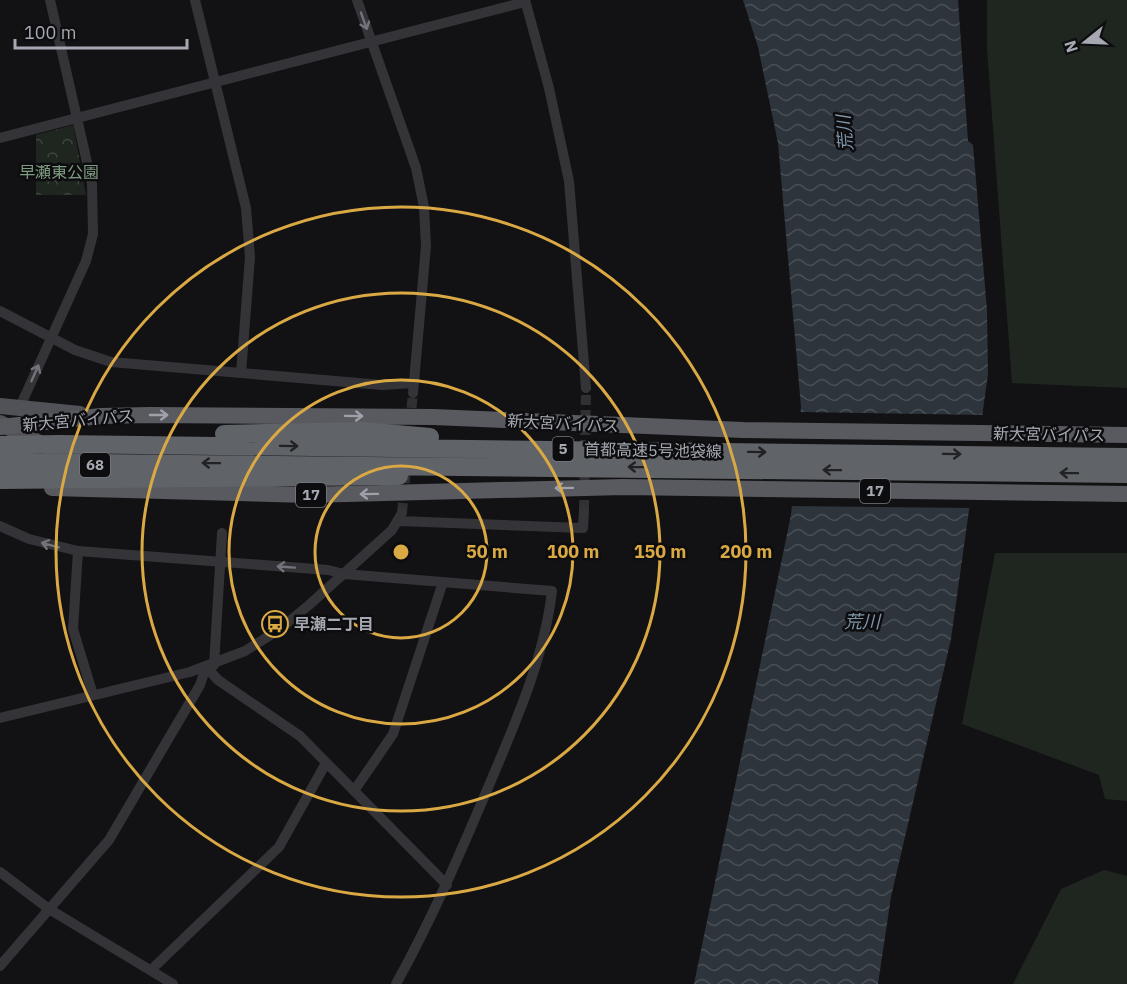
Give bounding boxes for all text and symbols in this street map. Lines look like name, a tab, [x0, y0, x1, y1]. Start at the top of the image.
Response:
one-way arrow	[359, 11, 370, 29]
scale bar	[15, 12, 188, 50]
north arrow	[1055, 12, 1115, 72]
text: 100 m	[24, 21, 76, 44]
text: N	[1059, 38, 1082, 55]
water label: 荒川	[831, 112, 858, 152]
park label: 早瀬東公園	[19, 162, 99, 182]
one-way arrow	[31, 364, 42, 382]
street label: 新大宮バイパス	[21, 405, 135, 435]
one-way arrow	[149, 409, 169, 421]
street label: 新大宮バイパス	[507, 410, 619, 436]
one-way arrow	[344, 411, 364, 422]
street label: 新大宮バイパス	[993, 423, 1105, 445]
road number: 5	[552, 437, 574, 461]
street label: 首都高速5号池袋線	[584, 439, 722, 461]
one-way arrow	[279, 440, 299, 452]
one-way arrow	[747, 446, 767, 458]
one-way arrow	[942, 449, 962, 460]
road number: 68	[80, 453, 110, 477]
one-way arrow	[201, 457, 221, 468]
one-way arrow	[627, 462, 647, 473]
one-way arrow	[822, 464, 842, 476]
one-way arrow	[1059, 467, 1079, 479]
road number: 17	[860, 479, 890, 503]
one-way arrow	[555, 482, 575, 494]
road number: 17	[296, 483, 326, 507]
one-way arrow	[360, 488, 380, 500]
one-way arrow	[41, 538, 60, 550]
text: 50 m	[466, 540, 508, 563]
text: 100 m	[547, 540, 599, 563]
text: 150 m	[634, 540, 686, 563]
text: 200 m	[720, 540, 772, 563]
centre of rings	[391, 542, 411, 562]
one-way arrow	[277, 561, 297, 572]
bus stop icon: 早瀬二丁目	[260, 609, 290, 639]
water label: 荒川	[844, 610, 882, 633]
place label: 早瀬二丁目	[294, 614, 374, 634]

